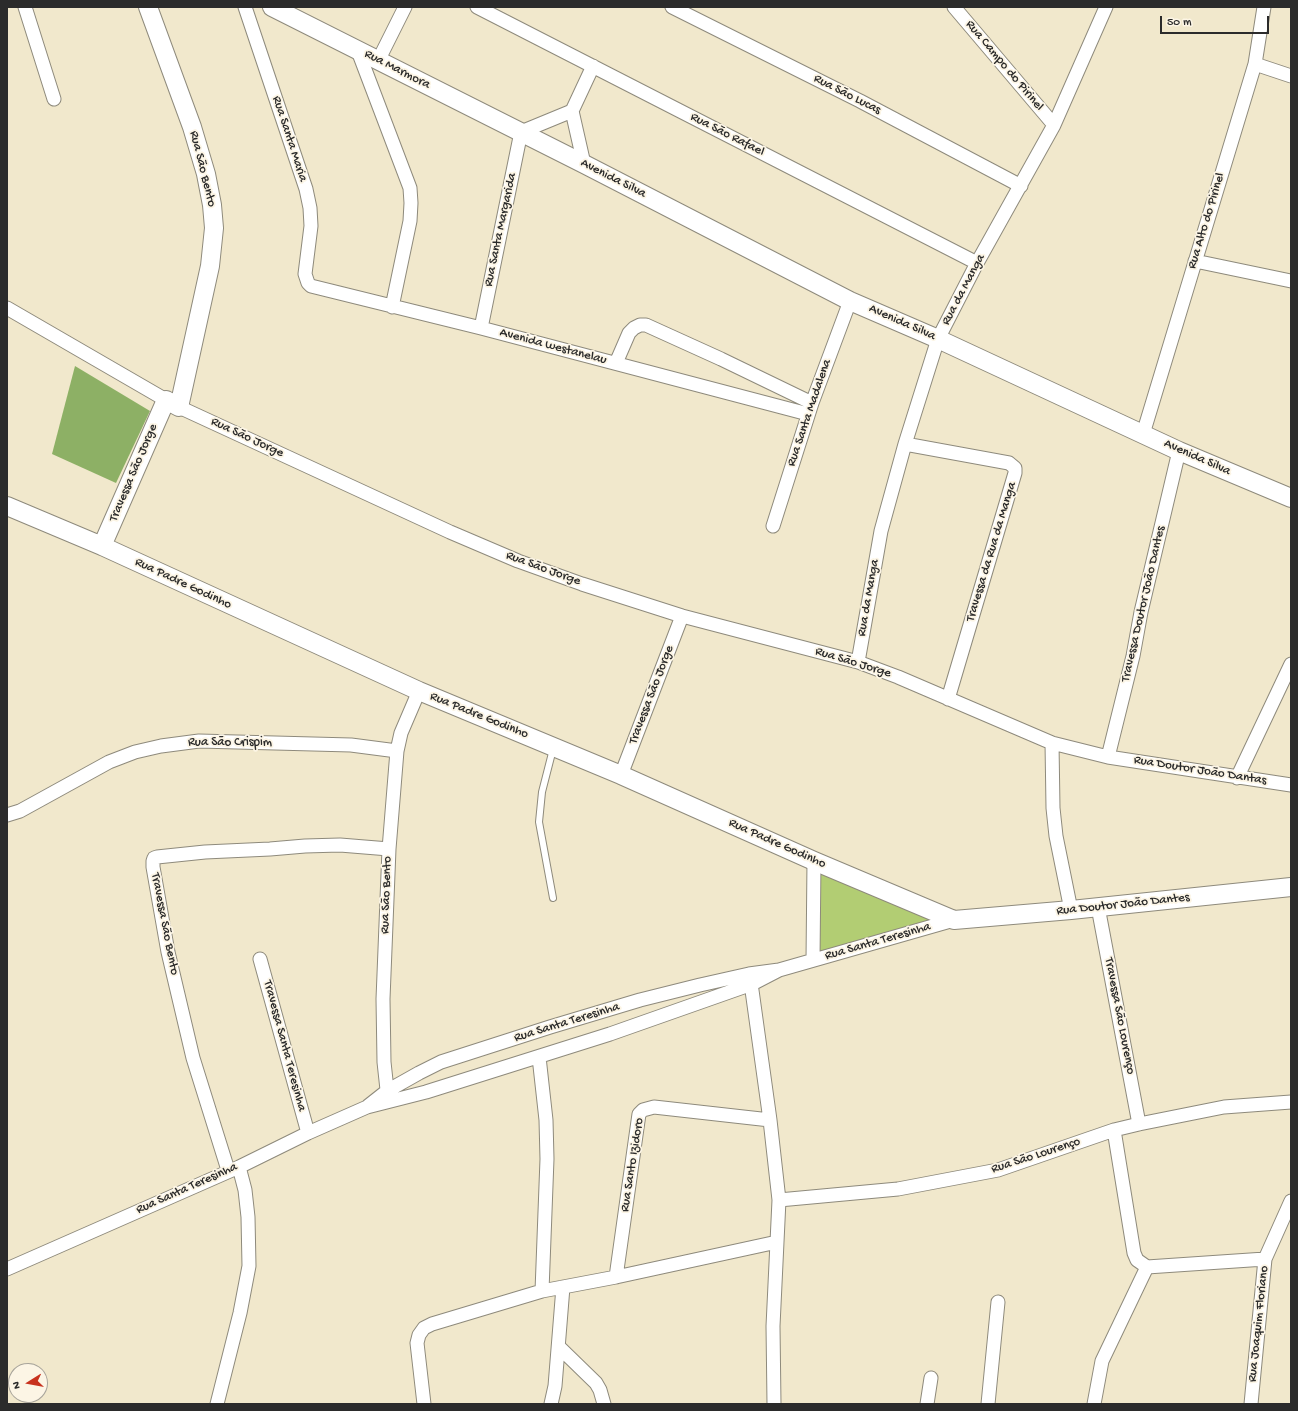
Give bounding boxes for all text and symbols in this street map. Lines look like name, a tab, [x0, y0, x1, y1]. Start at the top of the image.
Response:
scale bar	[1162, 8, 1271, 34]
text: 50 m	[1167, 16, 1192, 30]
street label: Rua Campo do Pirinel	[962, 18, 1046, 114]
street label: Rua Marmora	[361, 47, 433, 93]
street label: Rua São Lucas	[811, 71, 883, 119]
street label: Rua Santa Maria	[268, 94, 310, 184]
street label: Rua São Rafael	[687, 110, 767, 160]
street label: Rua São Bento	[185, 129, 219, 209]
street label: Avenida Silva	[578, 156, 648, 202]
street label: Rua Alto do Pirinel	[1185, 171, 1229, 271]
street label: Rua Santa Margarida	[481, 172, 521, 288]
street label: Rua da Manga	[939, 252, 989, 328]
street label: Avenida Silva	[866, 301, 938, 345]
street label: Avenida westanelau	[498, 325, 608, 369]
street label: Rua Santa Madalena	[784, 357, 836, 469]
street label: Rua São Jorge	[208, 414, 286, 462]
street label: Travessa São Jorge	[106, 422, 162, 524]
street label: Avenida Silva	[1161, 436, 1233, 480]
street label: Travessa da Rua da Manga	[963, 480, 1021, 624]
street label: Travessa Doutor João Dantes	[1118, 525, 1170, 683]
street label: Rua São Jorge	[503, 548, 583, 590]
street label: Rua Padre Godinho	[132, 555, 234, 613]
street label: Rua da Manga	[855, 558, 883, 638]
street label: Travessa São Jorge	[626, 643, 678, 747]
street label: Rua São Jorge	[813, 644, 893, 682]
street label: Rua Padre Godinho	[427, 689, 531, 743]
street label: Rua São Crispim	[188, 735, 272, 751]
street label: Rua Doutor João Dantas	[1133, 753, 1267, 789]
street label: Rua Padre Godinho	[726, 816, 828, 872]
street label: Rua São Bento	[378, 856, 396, 934]
street label: Travessa São Bento	[146, 872, 182, 976]
street label: Rua Doutor João Dantes	[1056, 890, 1190, 920]
street label: Rua Santa Teresinha	[823, 919, 933, 965]
street label: Travessa São Lourenço	[1100, 956, 1138, 1076]
street label: Travessa Santa Teresinha	[259, 979, 309, 1113]
street label: Rua Santa Teresinha	[512, 1000, 622, 1046]
street label: Rua Santo Izidoro	[618, 1117, 648, 1213]
street label: Rua São Lourenço	[990, 1134, 1082, 1178]
street label: Rua Santa Teresinha	[134, 1160, 240, 1218]
street label: Rua Joaquim Floriano	[1245, 1265, 1273, 1383]
north arrow	[8, 1363, 48, 1403]
text: N	[11, 1380, 24, 1390]

